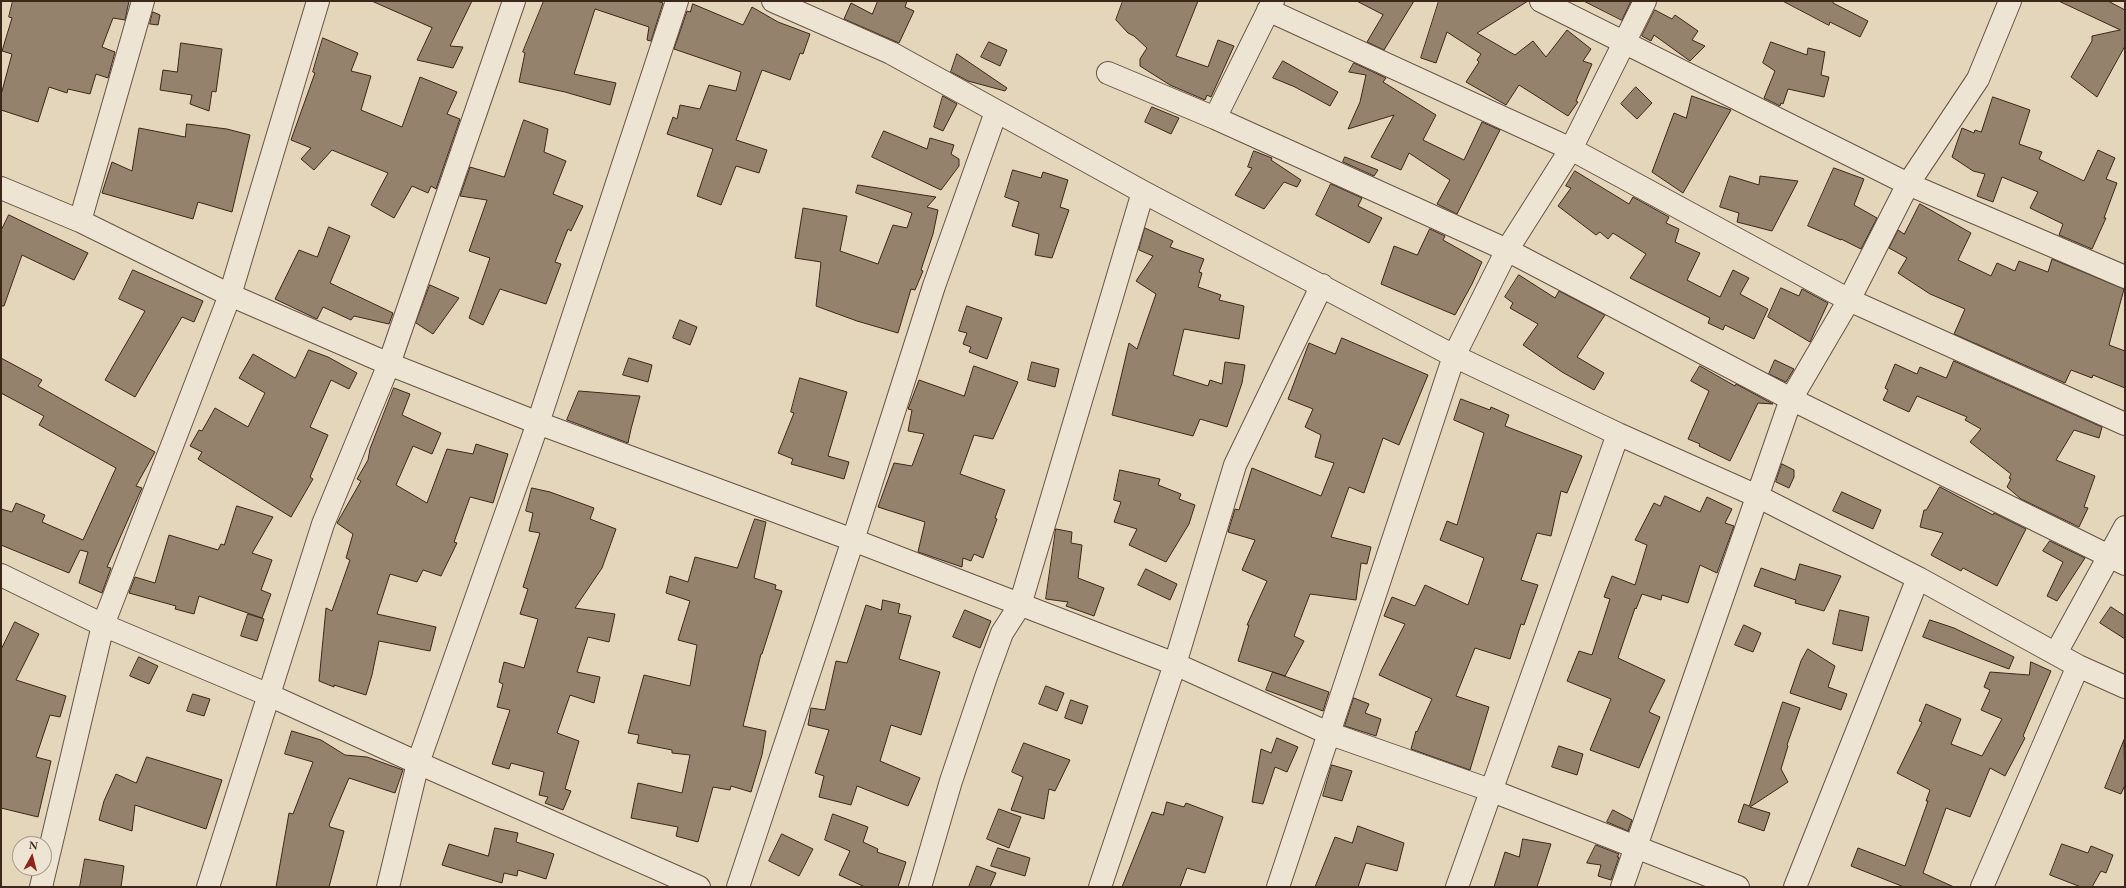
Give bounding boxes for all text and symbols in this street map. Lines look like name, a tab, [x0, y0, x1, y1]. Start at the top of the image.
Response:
north arrow	[12, 836, 52, 876]
text: N	[28, 838, 39, 853]

